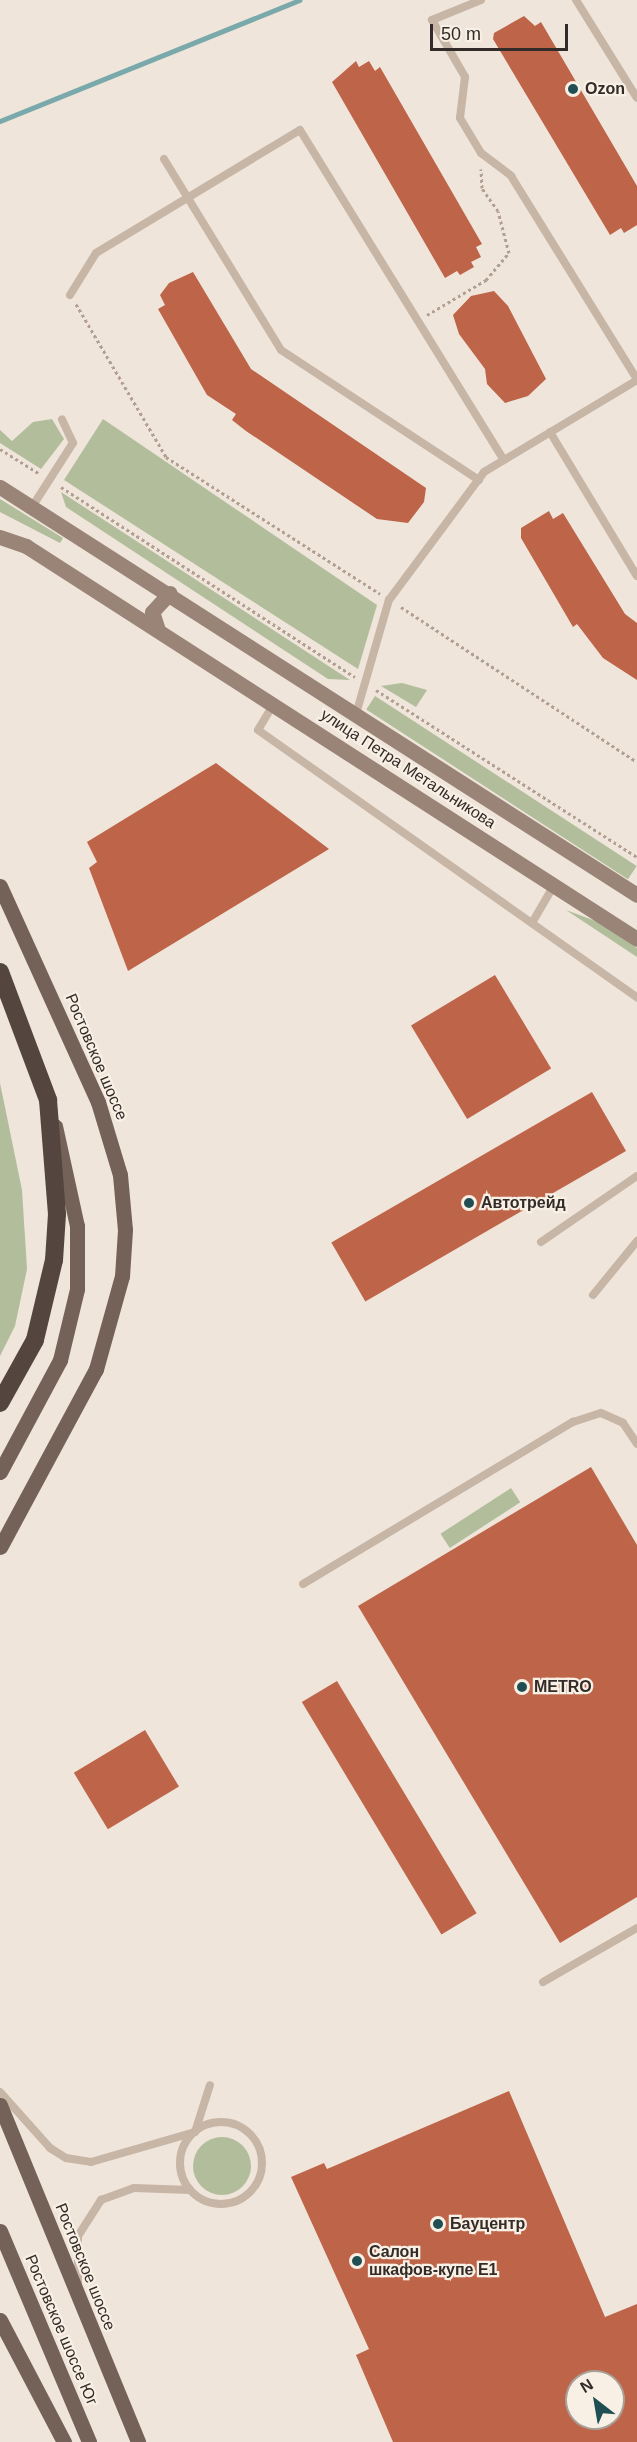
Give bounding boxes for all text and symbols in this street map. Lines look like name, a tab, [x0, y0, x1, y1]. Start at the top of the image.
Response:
scale bar	[433, 12, 571, 50]
text: 50 m	[441, 24, 481, 44]
place label: Ozon	[585, 79, 625, 99]
marker: Ozon	[566, 82, 580, 96]
street label: улица Петра Метальникова	[317, 705, 499, 833]
street label: Ростовское шоссе	[61, 991, 131, 1123]
place label: Автотрейд	[481, 1193, 566, 1213]
marker: Автотрейд	[462, 1196, 476, 1210]
place label: METRO	[534, 1677, 592, 1697]
marker: METRO	[515, 1680, 529, 1694]
street label: Ростовское шоссе	[51, 2201, 119, 2333]
place label: Бауцентр	[450, 2214, 525, 2234]
marker: Бауцентр	[431, 2217, 445, 2231]
place label: Салон шкафов-купе Е1	[369, 2242, 497, 2280]
street label: Ростовское шоссе Юг	[21, 2252, 101, 2408]
marker: Салон шкафов-купе Е1	[350, 2254, 364, 2268]
north arrow	[565, 2370, 625, 2430]
text: N	[577, 2376, 596, 2396]

